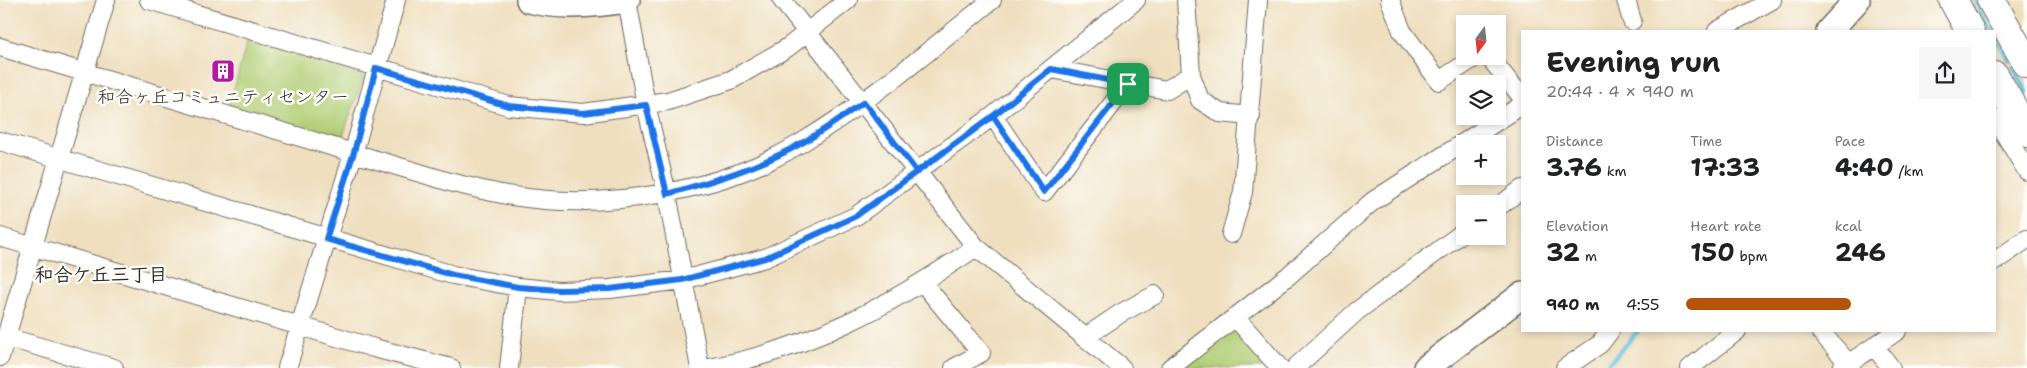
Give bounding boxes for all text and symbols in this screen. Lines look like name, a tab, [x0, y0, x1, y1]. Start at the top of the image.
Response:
north arrow	[1456, 15, 1506, 65]
map controls	[1456, 15, 1506, 245]
text: Evening run	[1546, 43, 1721, 81]
button: share	[1919, 47, 1971, 99]
building icon: 和合ヶ丘コミュニティセンター	[210, 58, 236, 84]
pin	[1107, 63, 1149, 105]
icon: arrive	[1114, 70, 1142, 98]
button: layers	[1456, 75, 1506, 125]
text: 20:44 · 4 × 940 m	[1546, 81, 1694, 102]
place label: 和合ヶ丘コミュニティセンター	[97, 85, 349, 109]
text: Distance	[1546, 132, 1603, 150]
text: Time	[1690, 132, 1722, 150]
text: Pace	[1835, 132, 1865, 150]
button: +	[1456, 135, 1506, 185]
text: 3.76	[1546, 150, 1602, 184]
text: 17:33	[1690, 150, 1760, 184]
text: 4:40	[1835, 150, 1894, 184]
text: km	[1602, 162, 1627, 180]
text: /km	[1894, 162, 1924, 180]
button: −	[1456, 195, 1506, 245]
text: Elevation	[1546, 217, 1609, 235]
text: Heart rate	[1690, 217, 1762, 235]
text: kcal	[1835, 217, 1862, 235]
text: 32	[1546, 235, 1580, 269]
text: 150	[1690, 235, 1735, 269]
text: 246	[1835, 235, 1886, 269]
text: m	[1580, 247, 1597, 265]
text: bpm	[1735, 247, 1768, 265]
district label: 和合ケ丘三丁目	[34, 262, 168, 287]
text: 940 m	[1546, 294, 1599, 315]
text: 4:55	[1626, 294, 1660, 315]

